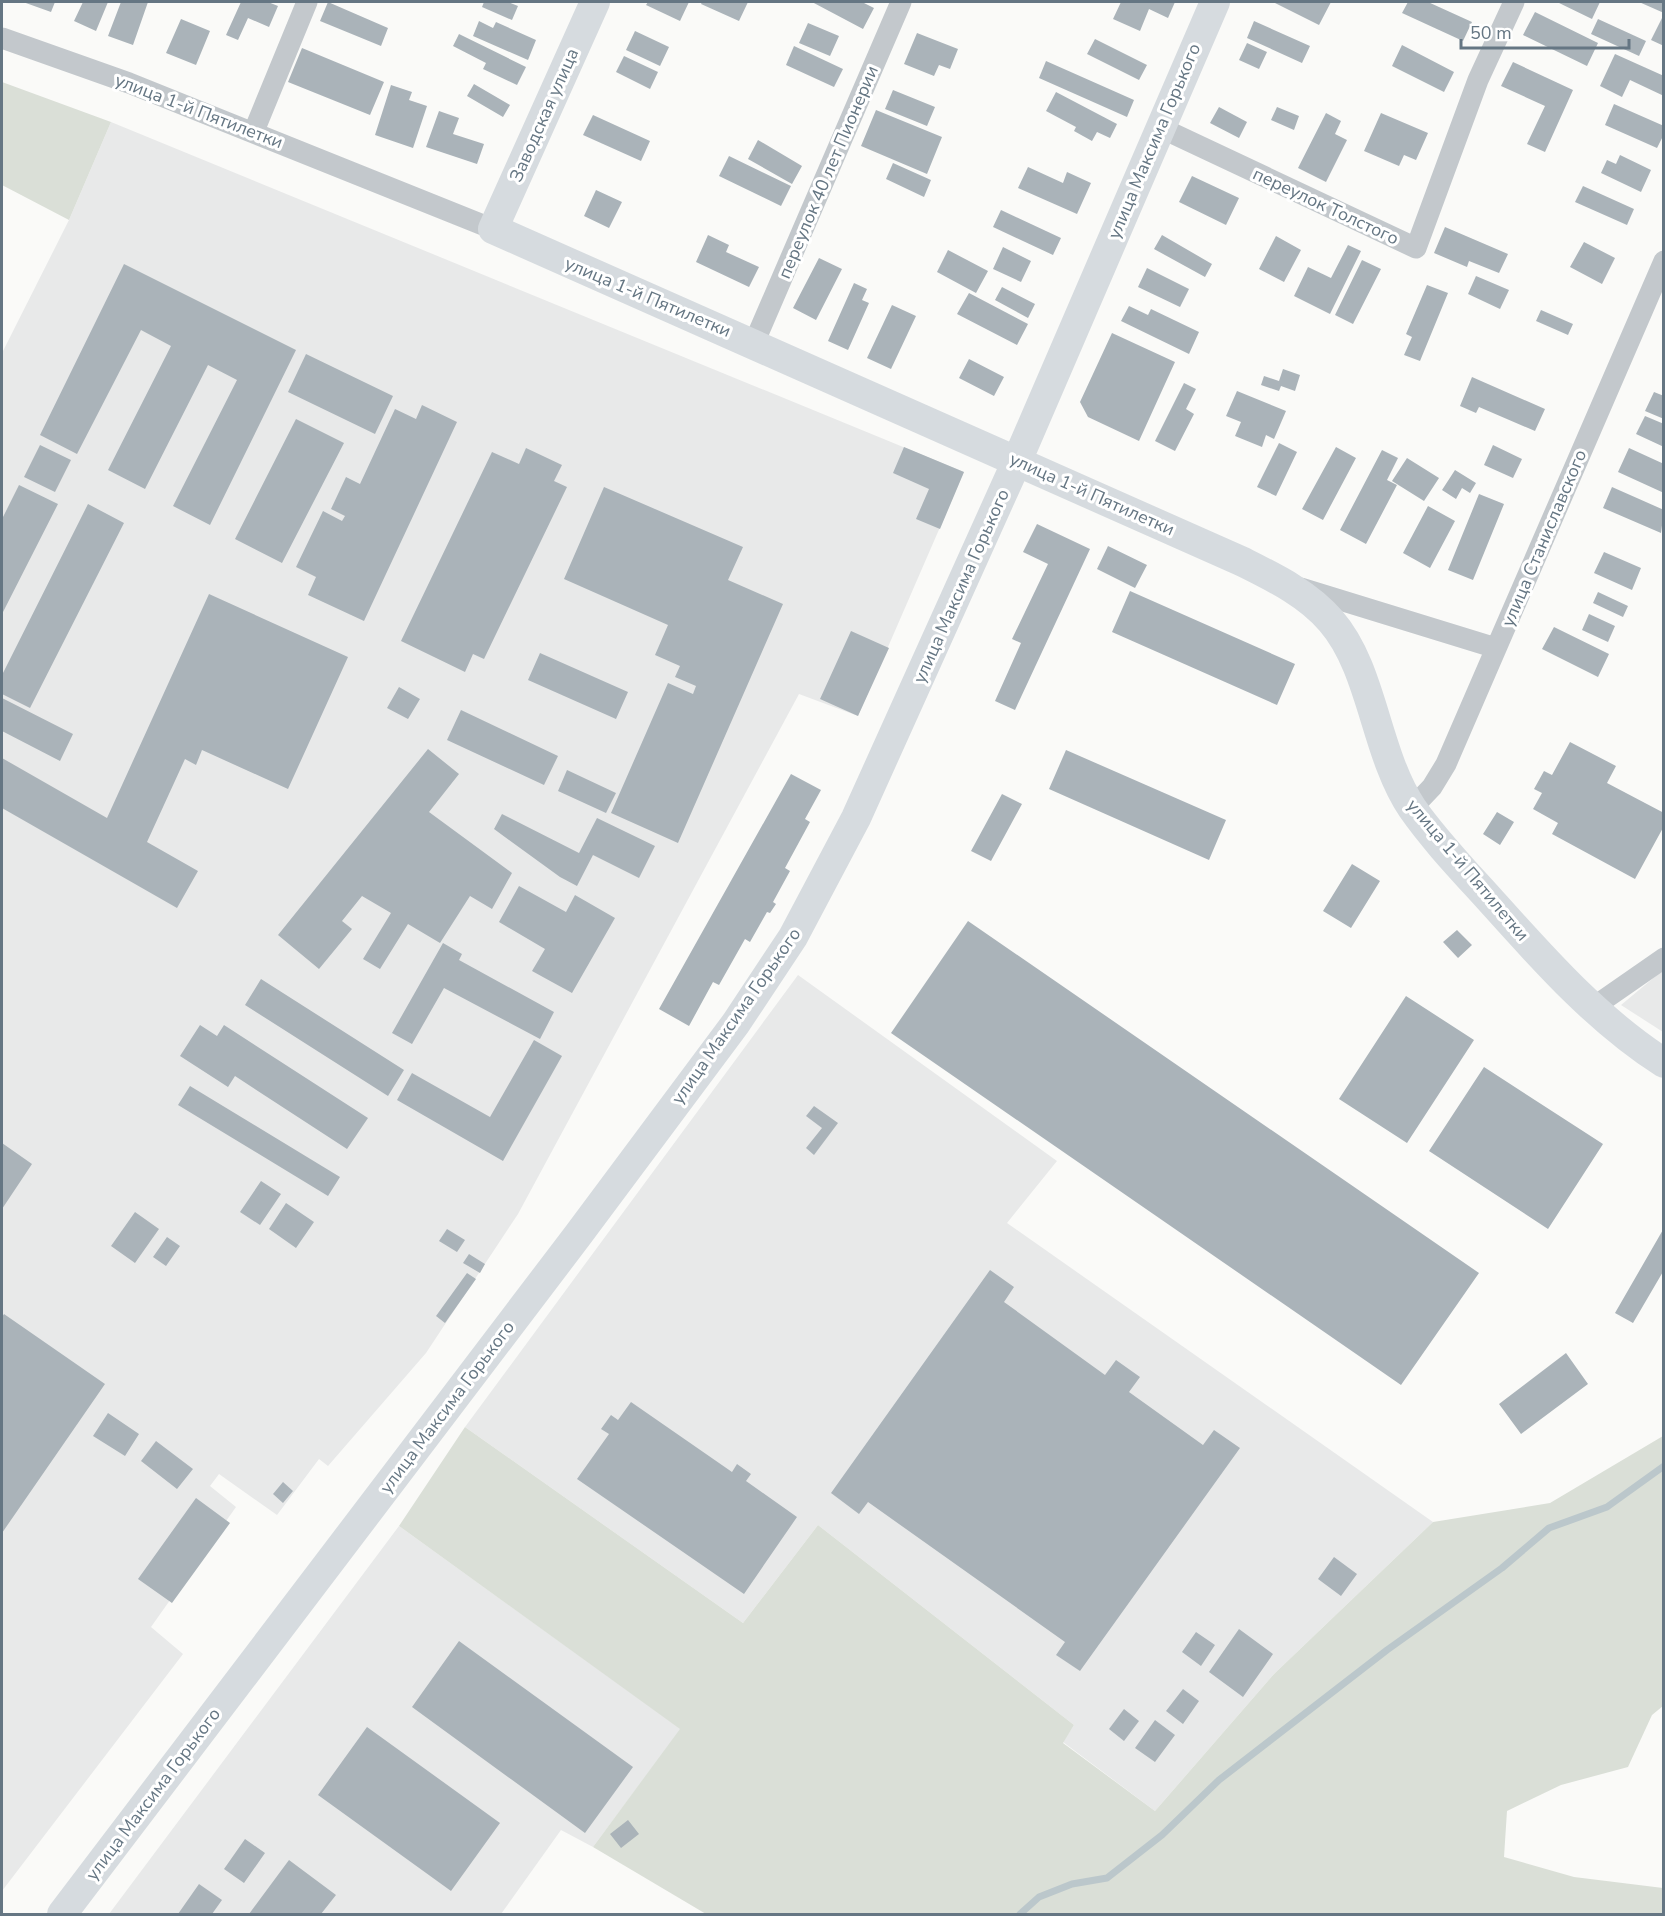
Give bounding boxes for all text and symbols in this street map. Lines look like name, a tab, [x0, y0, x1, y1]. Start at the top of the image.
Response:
scale bar	[1461, 12, 1629, 50]
text: 50 m	[1470, 21, 1512, 45]
street label: улица Максима Горького	[1102, 39, 1206, 243]
street label: Заводская улица	[504, 44, 584, 186]
street label: переулок 40 лет Пионерии	[772, 62, 884, 282]
street label: улица 1-й Пятилетки	[111, 68, 287, 154]
street label: переулок Толстого	[1249, 162, 1403, 250]
street label: улица 1-й Пятилетки	[561, 251, 735, 343]
street label: улица Станиславского	[1496, 446, 1592, 630]
street label: улица 1-й Пятилетки	[1006, 447, 1178, 541]
street label: улица Максима Горького	[907, 485, 1015, 687]
street label: улица 1-й Пятилетки	[1402, 794, 1534, 946]
street label: улица Максима Горького	[666, 923, 806, 1109]
street label: улица Максима Горького	[374, 1316, 520, 1498]
street label: улица Максима Горького	[80, 1703, 226, 1885]

